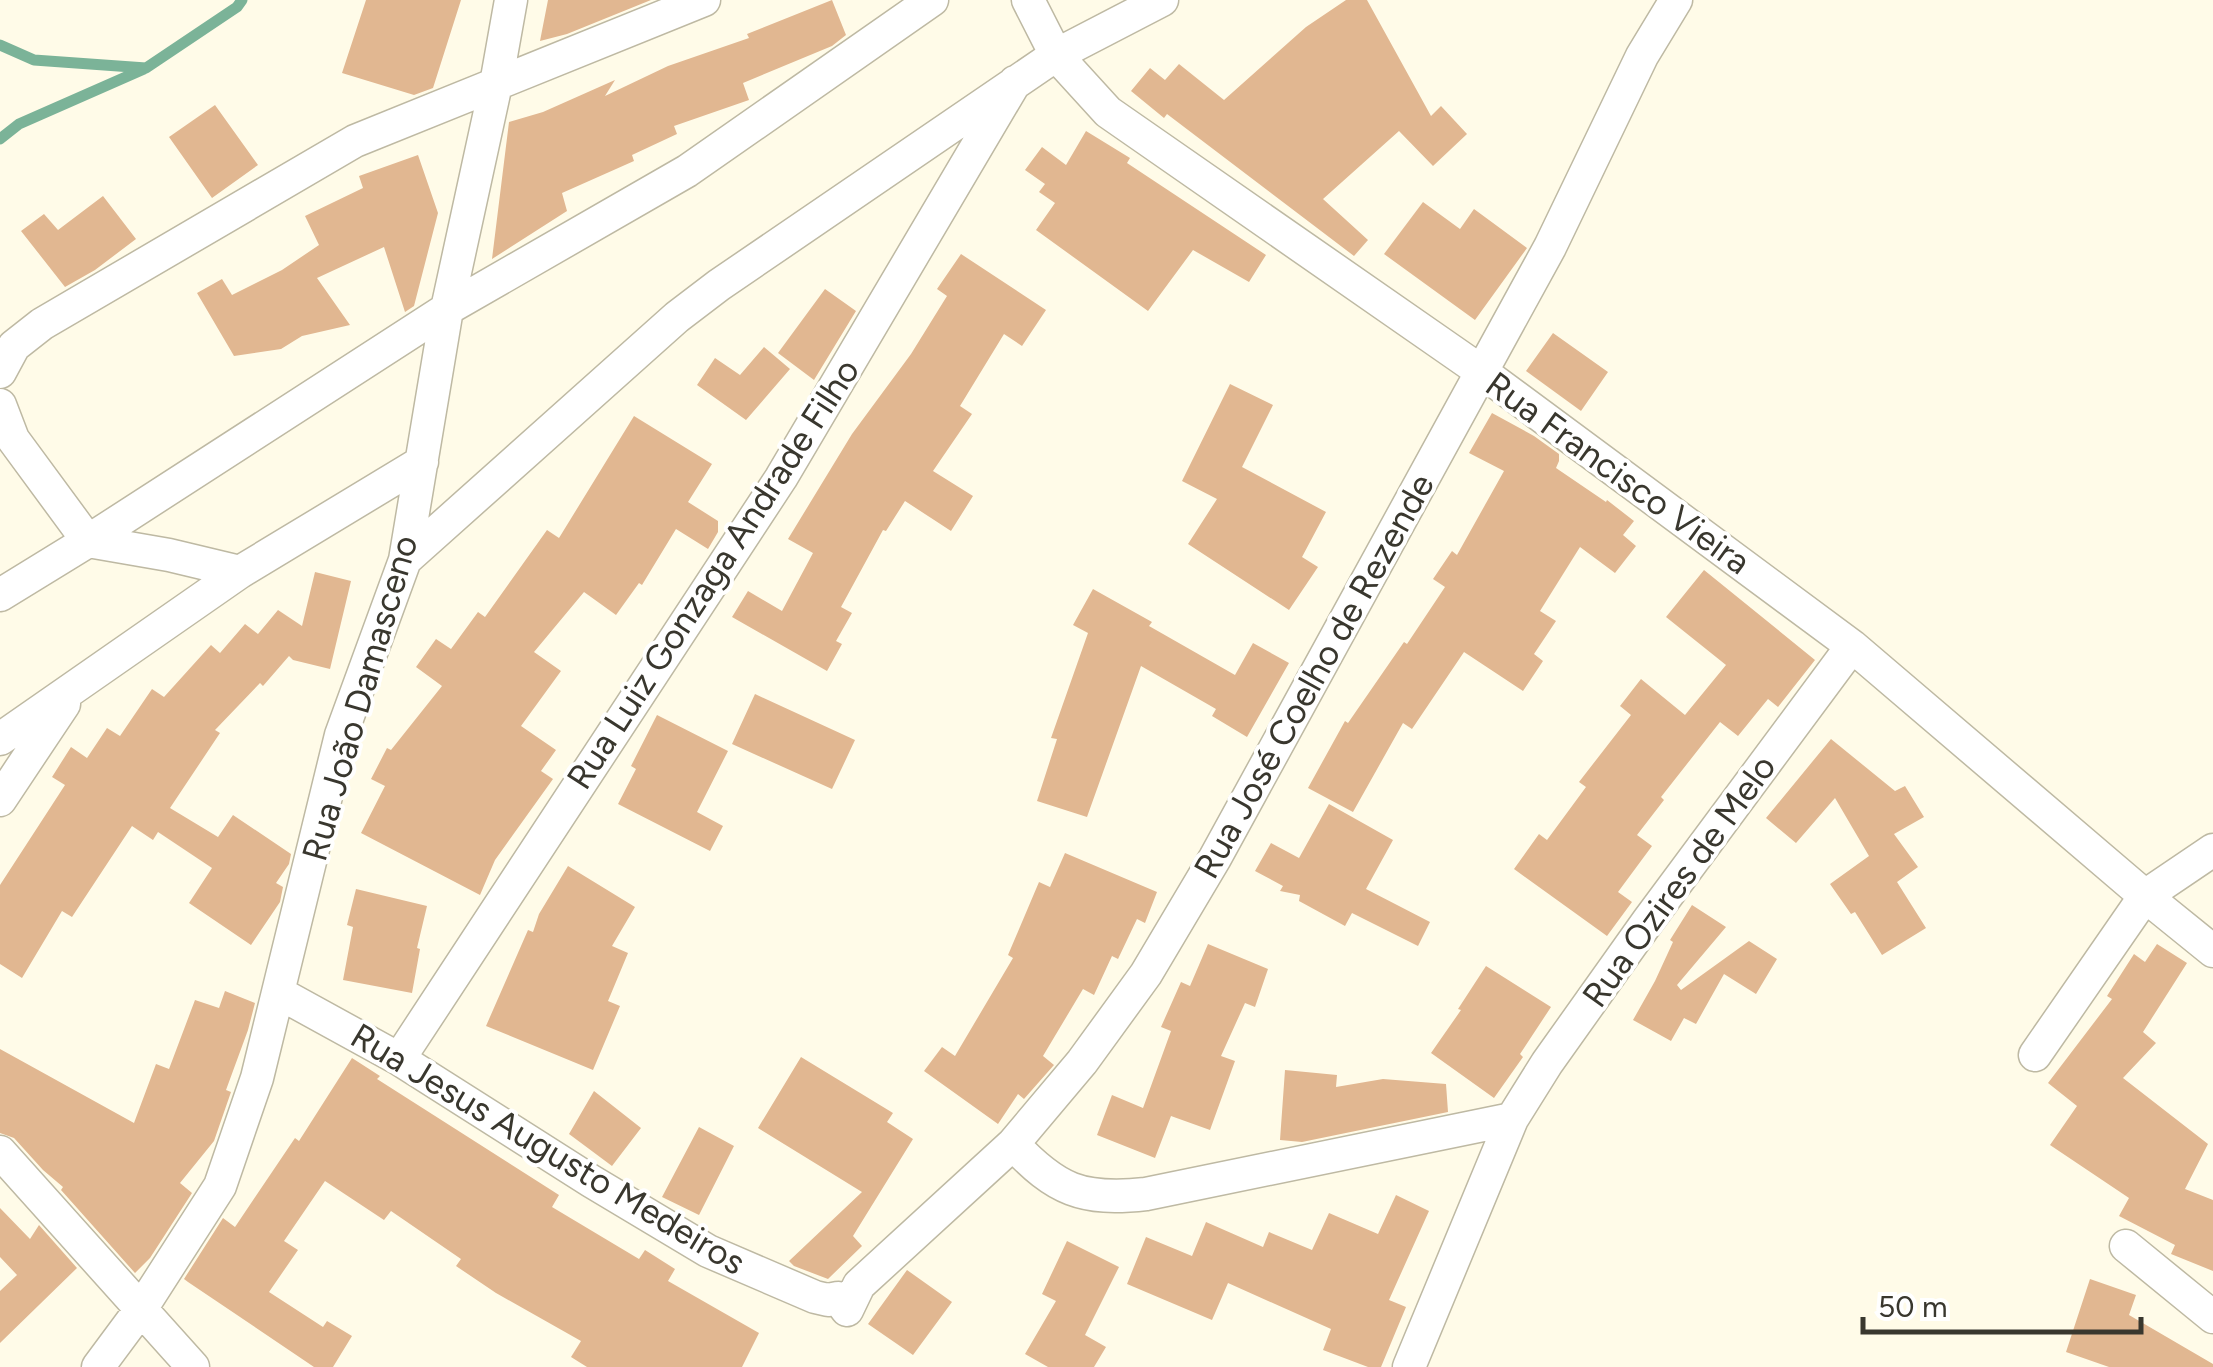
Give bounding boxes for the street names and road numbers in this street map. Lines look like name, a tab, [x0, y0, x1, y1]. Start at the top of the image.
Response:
street label: Rua Luiz Gonzaga Andrade Filho	[558, 351, 868, 797]
street label: Rua Francisco Vieira	[1478, 363, 1758, 583]
street label: Rua José Coelho de Rezende	[1185, 466, 1443, 886]
street label: Rua João Damasceno	[293, 530, 427, 866]
street label: Rua Ozires de Melo	[1573, 747, 1785, 1015]
street label: Rua Jesus Augusto Medeiros	[343, 1014, 753, 1284]

